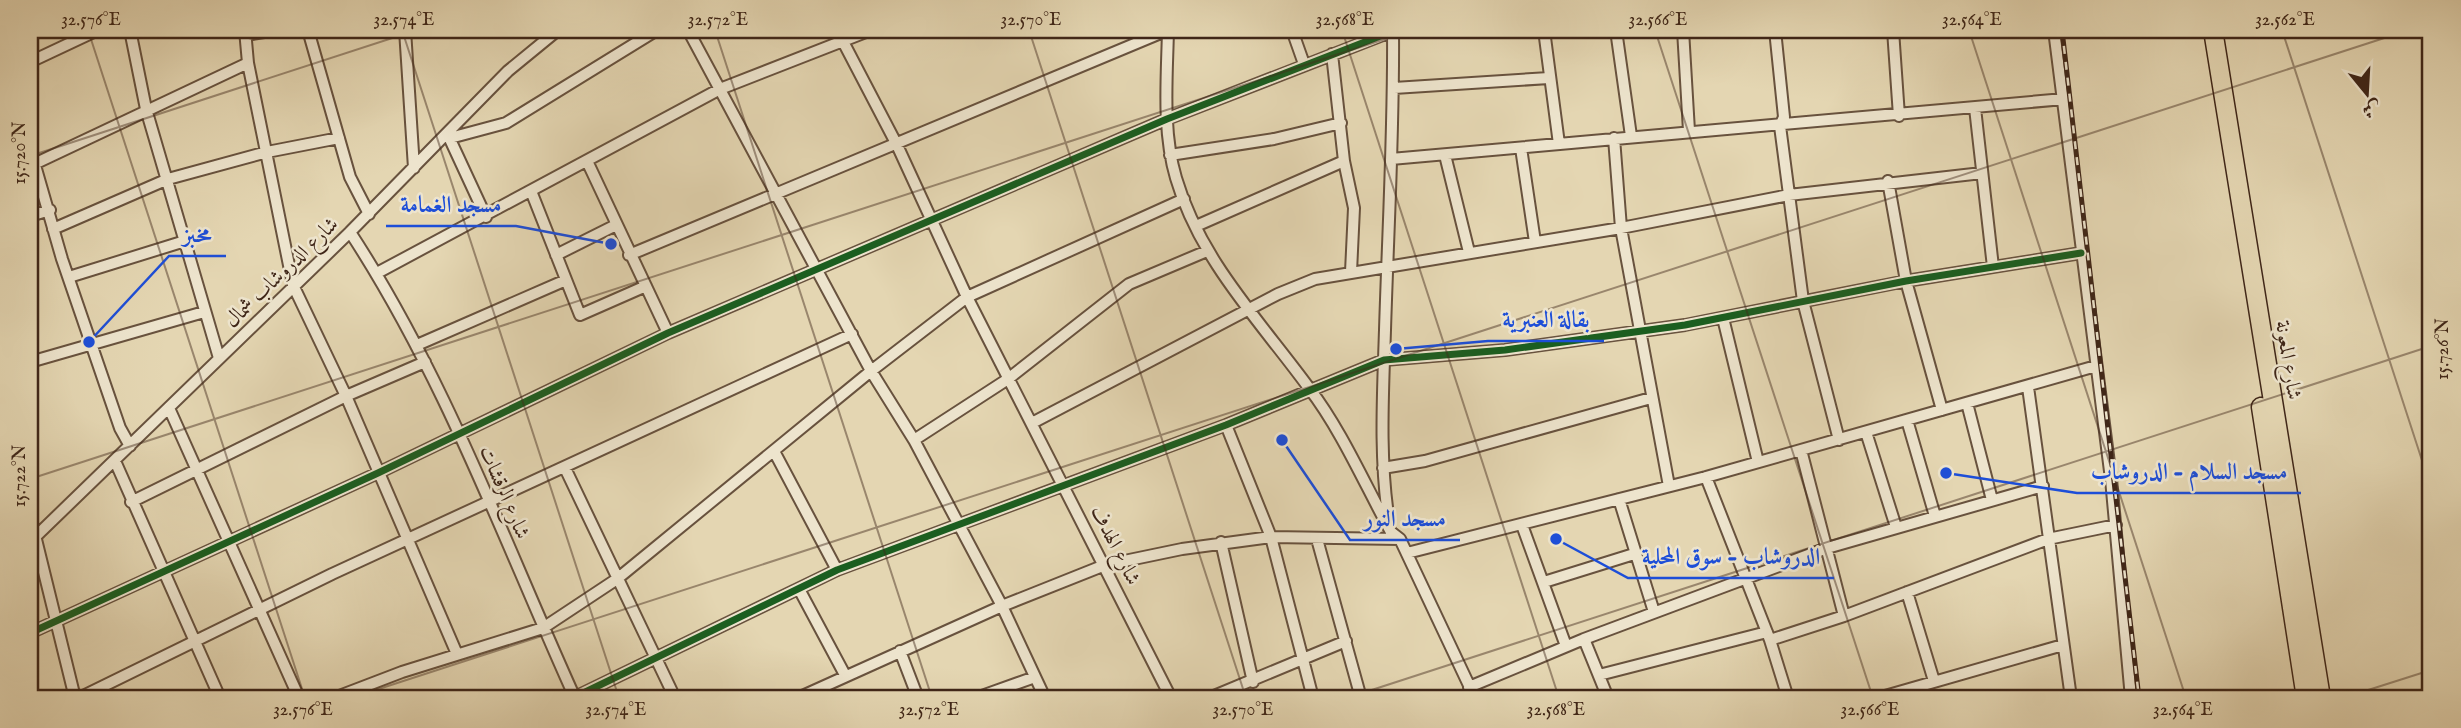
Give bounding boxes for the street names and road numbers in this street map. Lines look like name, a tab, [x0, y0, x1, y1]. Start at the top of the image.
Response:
street label: شارع الدروشاب شمال	[219, 212, 347, 337]
street label: شارع المعونة	[2265, 319, 2307, 402]
street label: شارع الرقشات	[469, 442, 535, 544]
street label: شارع الهدف	[1080, 501, 1146, 591]

